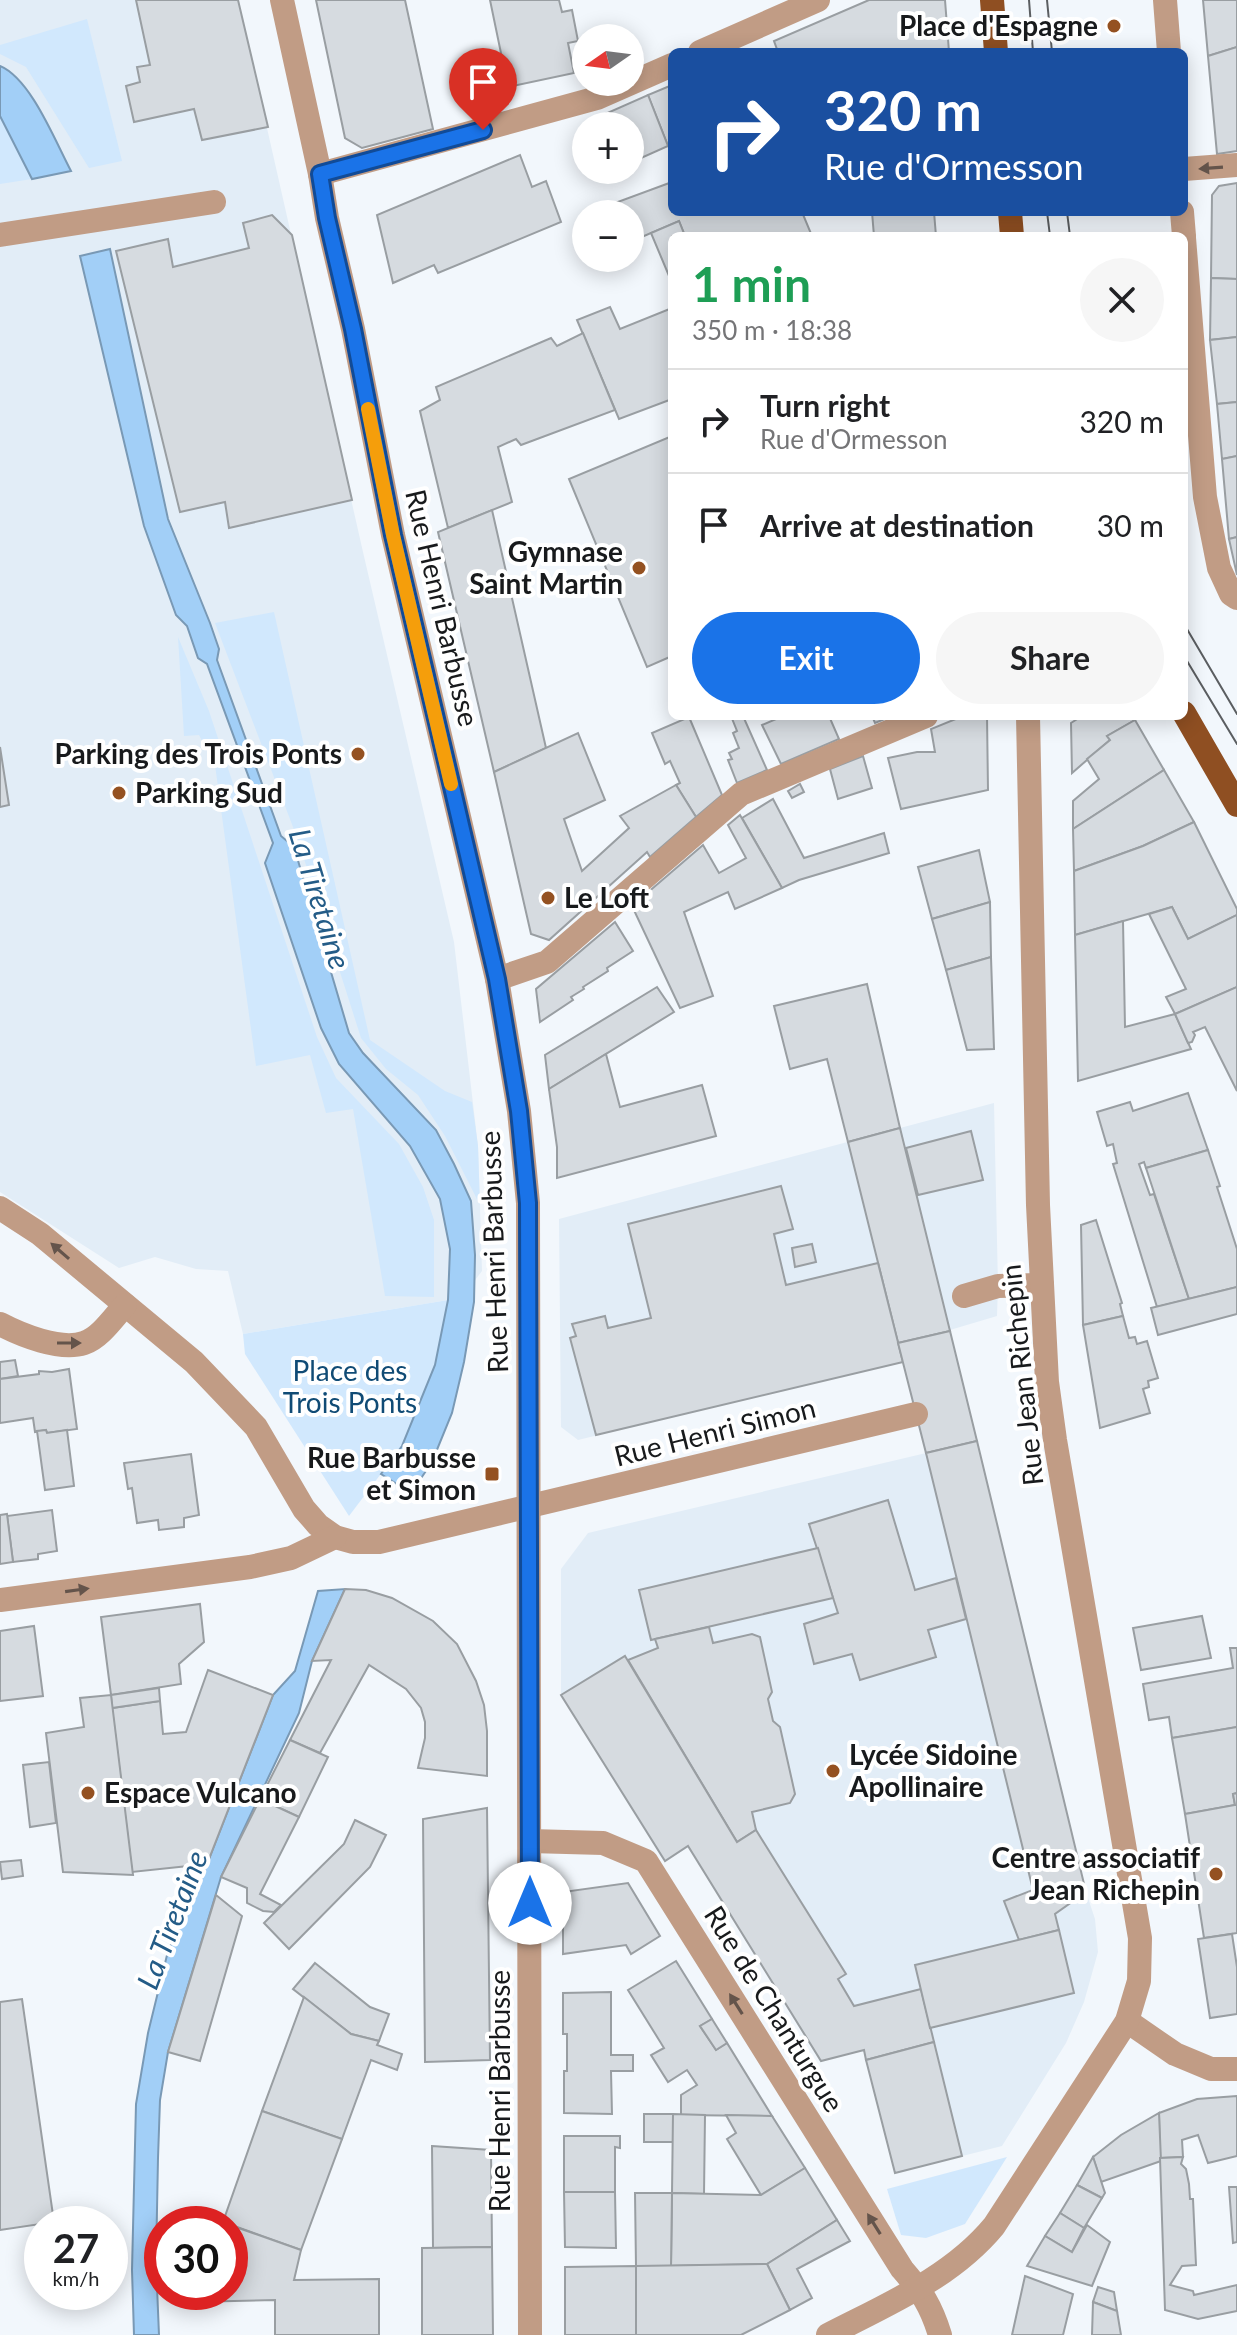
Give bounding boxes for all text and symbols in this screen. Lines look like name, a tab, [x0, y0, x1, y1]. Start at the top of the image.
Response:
place label: Place d'Espagne	[899, 8, 1098, 42]
marker: Place d'Espagne	[1105, 17, 1123, 35]
north arrow	[572, 24, 644, 96]
map controls	[572, 24, 644, 272]
pin	[449, 48, 517, 130]
icon: arrive	[461, 60, 505, 104]
text: 320 m	[824, 76, 982, 143]
icon: right	[692, 80, 796, 184]
button: +	[572, 112, 644, 184]
text: Rue d'Ormesson	[824, 144, 1083, 188]
one-way arrow	[1198, 162, 1223, 175]
button: −	[572, 200, 644, 272]
text: 1 min	[692, 255, 811, 312]
button: close	[1080, 258, 1164, 342]
text: 350 m · 18:38	[692, 314, 852, 346]
text: Turn right	[760, 387, 890, 423]
icon: right	[692, 399, 736, 443]
text: 320 m	[1079, 403, 1164, 439]
text: Rue d'Ormesson	[760, 423, 947, 455]
street label: Rue Henri Barbusse	[399, 486, 487, 730]
icon: arrive	[692, 503, 736, 547]
text: Arrive at destination	[760, 507, 1034, 543]
text: 30 m	[1097, 507, 1164, 543]
place label: Gymnase Saint Martin	[469, 534, 623, 600]
marker: Gymnase Saint Martin	[630, 559, 648, 577]
button: Exit	[692, 612, 920, 704]
button: Share	[936, 612, 1164, 704]
place label: Parking des Trois Ponts	[54, 736, 342, 770]
marker: Parking des Trois Ponts	[349, 745, 367, 763]
place label: Parking Sud	[135, 775, 283, 809]
marker: Parking Sud	[110, 784, 128, 802]
water label: La Tiretaine	[282, 824, 359, 973]
place label: Le Loft	[564, 880, 649, 914]
marker: Le Loft	[539, 889, 557, 907]
street label: Rue Henri Barbusse	[472, 1130, 514, 1374]
one-way arrow	[50, 1243, 70, 1260]
street label: Rue Jean Richepin	[992, 1263, 1050, 1487]
one-way arrow	[56, 1337, 82, 1349]
park label: Place des Trois Ponts	[283, 1353, 417, 1419]
street label: Rue Henri Simon	[611, 1390, 819, 1472]
place label: Rue Barbusse et Simon	[307, 1440, 476, 1506]
marker: Rue Barbusse et Simon	[483, 1465, 501, 1483]
one-way arrow	[65, 1583, 90, 1596]
place label: Lycée Sidoine Apollinaire	[848, 1737, 1018, 1803]
marker: Lycée Sidoine Apollinaire	[824, 1762, 842, 1780]
place label: Espace Vulcano	[104, 1775, 297, 1809]
marker: Espace Vulcano	[79, 1784, 97, 1802]
place label: Centre associatif Jean Richepin	[991, 1840, 1200, 1906]
water label: La Tiretaine	[128, 1845, 214, 1994]
position arrow	[488, 1861, 572, 1945]
marker: Centre associatif Jean Richepin	[1207, 1865, 1225, 1883]
street label: Rue de Chanturgue	[698, 1899, 852, 2118]
street label: Rue Henri Barbusse	[482, 1970, 516, 2212]
one-way arrow	[729, 1993, 743, 2015]
speed limit sign: 30	[144, 2206, 248, 2310]
one-way arrow	[868, 2213, 882, 2235]
text: 27	[53, 2224, 99, 2272]
text: km/h	[53, 2266, 99, 2290]

